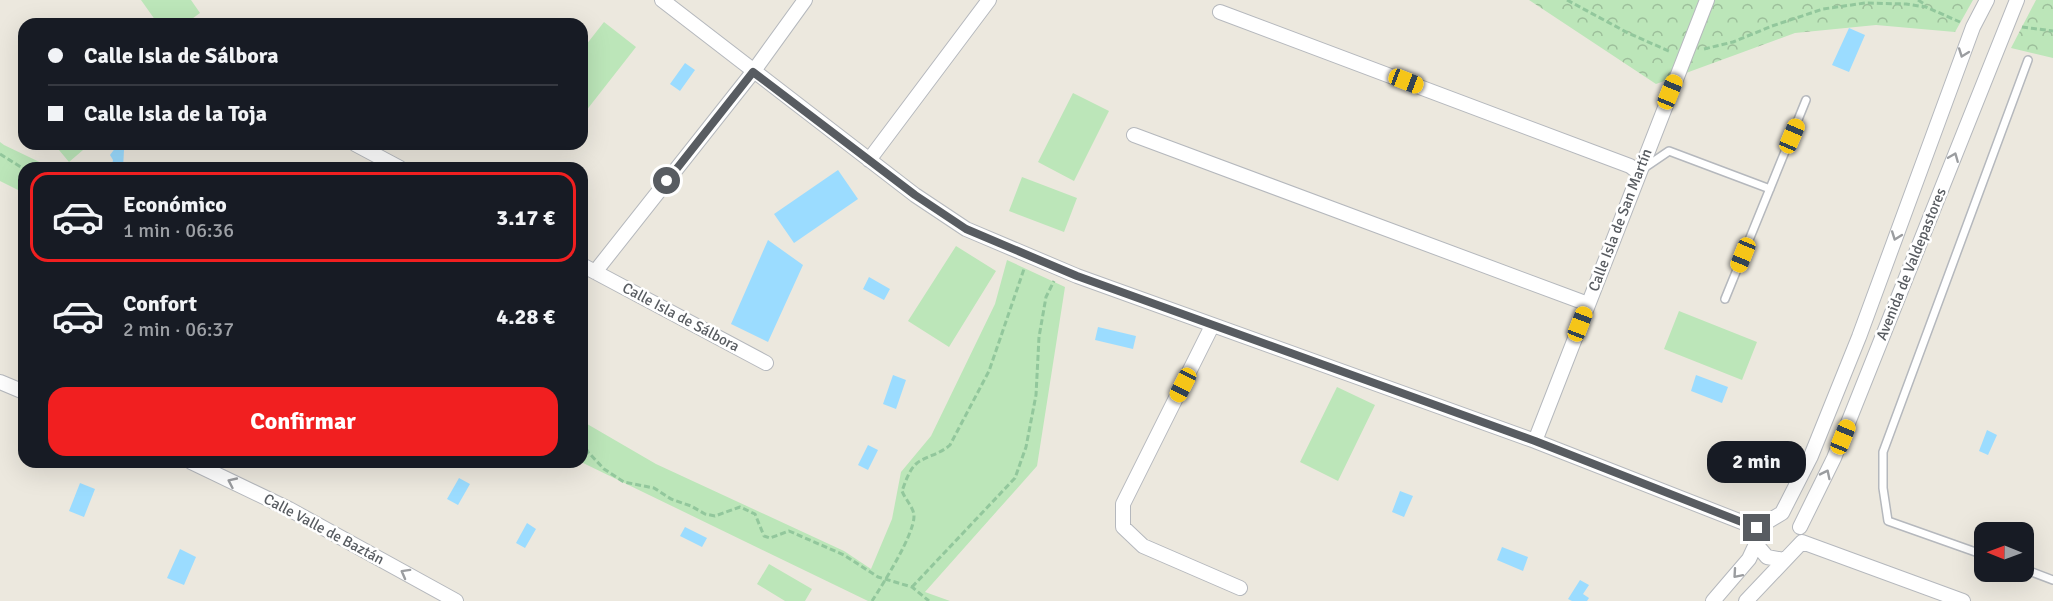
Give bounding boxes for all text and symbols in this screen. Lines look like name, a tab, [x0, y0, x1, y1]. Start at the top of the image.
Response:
text: Calle Isla de Sálbora	[84, 42, 279, 69]
one-way arrow	[1958, 48, 1971, 58]
car	[1386, 66, 1426, 96]
car	[1655, 72, 1685, 112]
text: Calle Isla de la Toja	[84, 100, 267, 127]
car	[1777, 116, 1807, 156]
street label: Calle Isla de San Martín	[1584, 146, 1656, 294]
one-way arrow	[1946, 152, 1959, 163]
route start	[653, 167, 680, 194]
street label: Avenida de Valdepastores	[1872, 185, 1950, 343]
icon: car	[51, 190, 105, 244]
text: Económico	[123, 191, 227, 218]
text: 3.17 €	[496, 204, 555, 231]
text: 1 min · 06:36	[123, 218, 234, 243]
one-way arrow	[1890, 231, 1903, 241]
car	[1728, 235, 1758, 275]
street label: Calle Isla de Sálbora	[619, 279, 743, 355]
icon: car	[51, 289, 105, 343]
text: Confort	[123, 290, 197, 317]
text: 4.28 €	[496, 303, 555, 330]
car	[1565, 304, 1595, 344]
text: 2 min · 06:37	[123, 317, 234, 342]
car	[1167, 365, 1199, 405]
button: Confirmar	[48, 387, 558, 456]
car	[1828, 417, 1858, 457]
callout: 2 min	[1708, 441, 1806, 483]
text: 2 min	[1732, 449, 1781, 474]
one-way arrow	[1819, 470, 1831, 481]
one-way arrow	[228, 477, 239, 489]
street label: Calle Valle de Baztán	[261, 490, 387, 568]
route end	[1743, 514, 1770, 541]
north arrow	[1974, 522, 2034, 582]
map controls	[1974, 522, 2034, 582]
one-way arrow	[1733, 567, 1744, 578]
one-way arrow	[400, 569, 411, 580]

